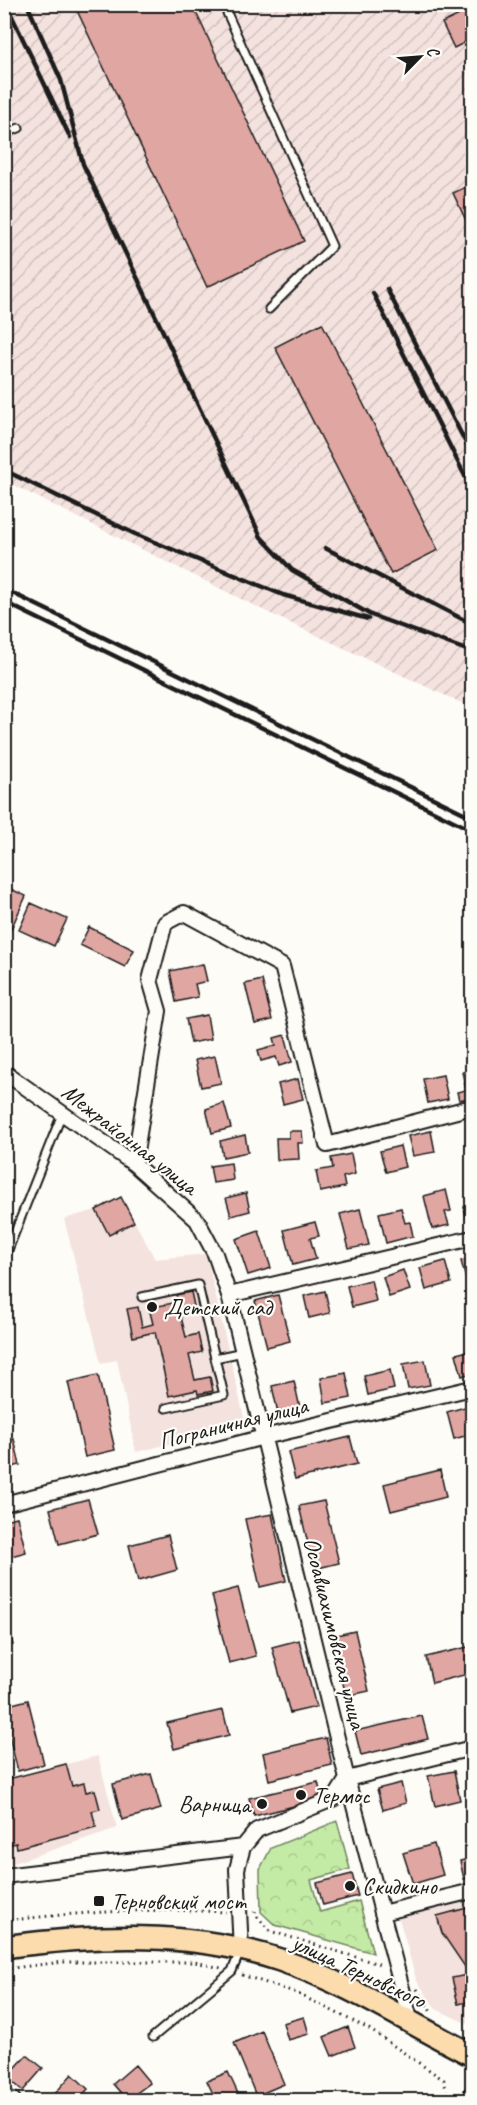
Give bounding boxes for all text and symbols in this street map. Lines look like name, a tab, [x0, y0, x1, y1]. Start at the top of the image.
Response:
north arrow	[390, 27, 450, 87]
text: С	[422, 43, 444, 61]
street label: Межрайонная улица	[56, 1077, 206, 1203]
place label: Детский сад	[164, 1292, 274, 1322]
marker: Детский сад	[145, 1300, 159, 1314]
street label: Пограничная улица	[155, 1390, 312, 1456]
street label: Осоавиахимовская улица	[297, 1534, 374, 1733]
place label: Термос	[313, 1780, 371, 1810]
marker: Термос	[294, 1788, 308, 1802]
place label: Варница	[178, 1789, 252, 1819]
marker: Варница	[255, 1797, 269, 1811]
place label: Скидкино	[362, 1871, 438, 1901]
marker: Скидкино	[343, 1879, 357, 1893]
place label: Терновский мост	[111, 1886, 247, 1916]
marker: Терновский мост	[92, 1894, 106, 1908]
street label: улица Терновского	[286, 1926, 432, 2016]

